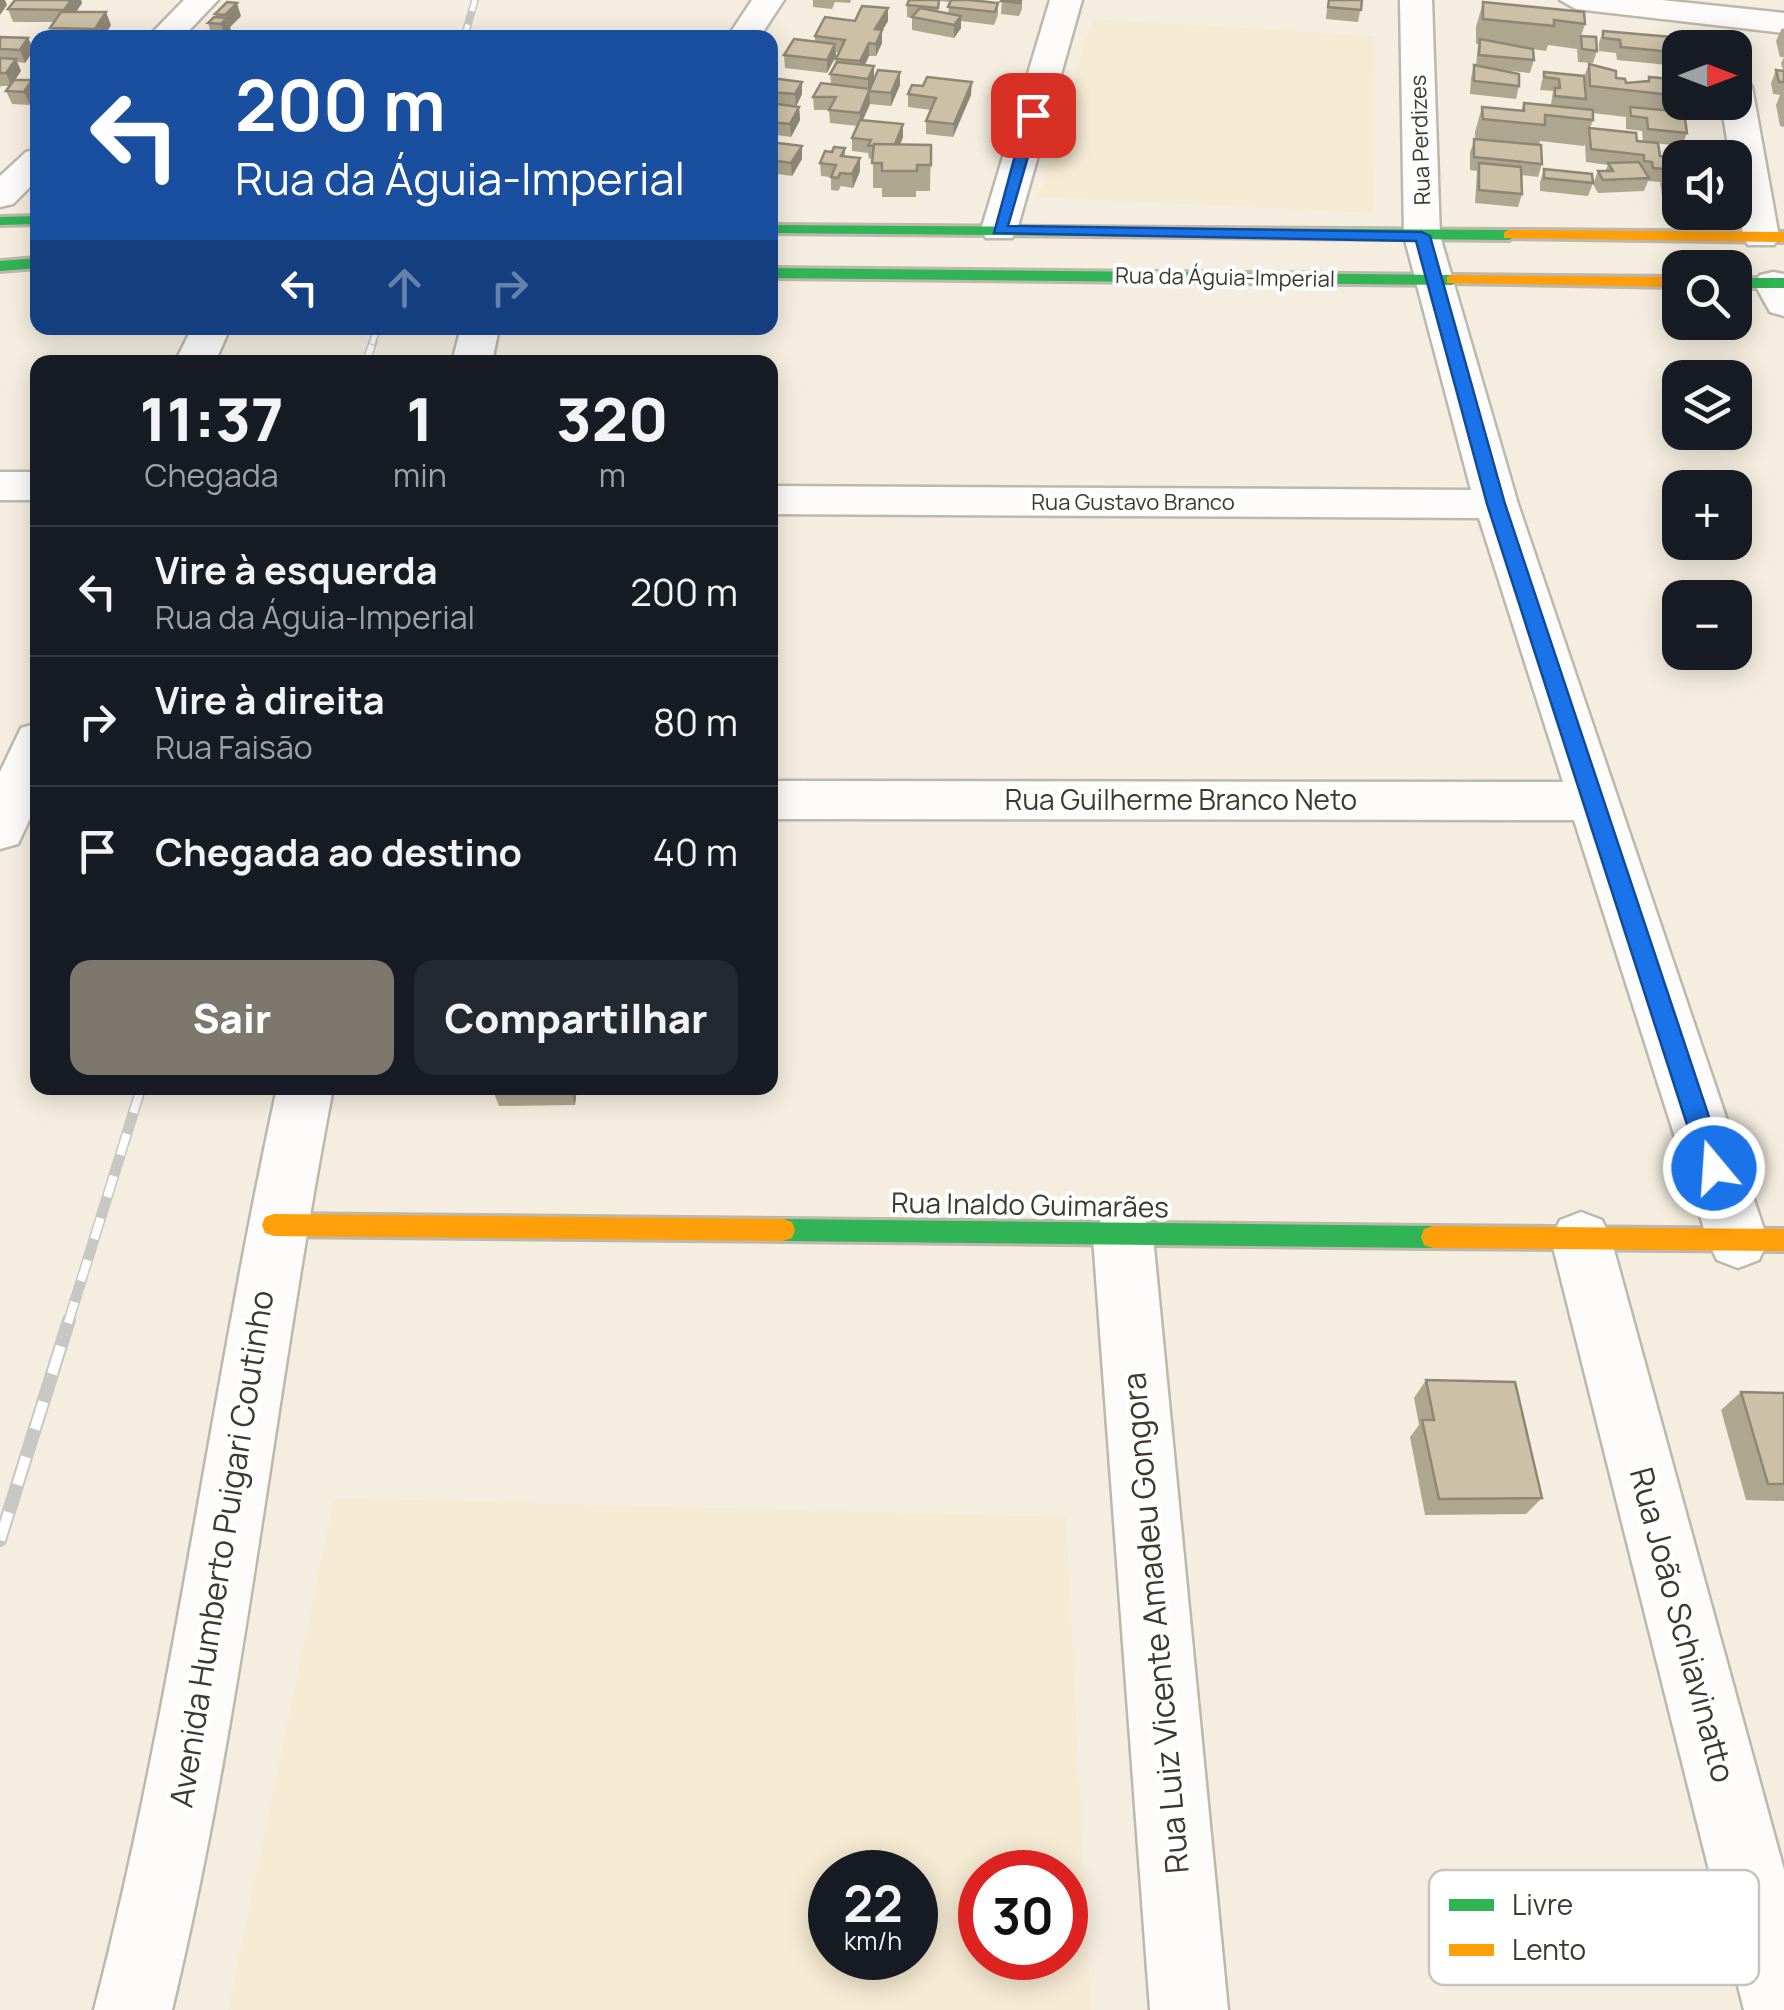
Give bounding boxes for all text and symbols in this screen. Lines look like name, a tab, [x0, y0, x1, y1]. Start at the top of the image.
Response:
north arrow	[1662, 30, 1752, 120]
map controls	[1662, 30, 1752, 670]
text: 200 m	[235, 56, 446, 152]
icon: left	[70, 70, 200, 200]
pin	[991, 73, 1076, 158]
street label: Rua Perdizes	[1403, 74, 1437, 206]
icon: arrive	[1006, 88, 1061, 143]
button: sound	[1662, 140, 1752, 230]
text: Rua da Águia-Imperial	[235, 147, 685, 209]
button: search	[1662, 250, 1752, 340]
icon: left	[272, 260, 327, 315]
icon: ahead	[377, 260, 432, 315]
icon: right	[482, 260, 537, 315]
street label: Rua da Águia-Imperial	[1115, 260, 1335, 294]
button: layers	[1662, 360, 1752, 450]
text: 11:37	[140, 377, 284, 459]
text: 1	[406, 377, 434, 459]
text: 320	[556, 377, 668, 459]
text: Chegada	[145, 453, 279, 497]
text: min	[393, 453, 447, 497]
text: m	[599, 453, 626, 497]
button: +	[1662, 470, 1752, 560]
street label: Rua Gustavo Branco	[1031, 487, 1235, 517]
text: Vire à esquerda	[155, 543, 438, 595]
icon: left	[70, 564, 125, 619]
text: 200 m	[630, 565, 738, 617]
button: −	[1662, 580, 1752, 670]
text: Rua da Águia-Imperial	[155, 595, 475, 639]
text: Vire à direita	[155, 673, 385, 725]
icon: right	[70, 694, 125, 749]
text: 80 m	[653, 695, 738, 747]
text: Rua Faisão	[155, 725, 313, 769]
street label: Rua Guilherme Branco Neto	[1005, 780, 1357, 818]
icon: arrive	[70, 824, 125, 879]
text: Chegada ao destino	[155, 825, 522, 877]
text: 40 m	[653, 825, 738, 877]
button: Sair	[70, 960, 394, 1075]
button: Compartilhar	[414, 960, 738, 1075]
position arrow	[1662, 1116, 1766, 1220]
street label: Rua Inaldo Guimarães	[891, 1183, 1169, 1225]
street label: Avenida Humberto Puigari Coutinho	[158, 1287, 284, 1811]
street label: Rua Luiz Vicente Amadeu Gongora	[1111, 1371, 1199, 1875]
street label: Rua João Schiavinatto	[1620, 1462, 1746, 1787]
speed limit sign: 30	[958, 1850, 1088, 1980]
text: 22	[843, 1869, 903, 1937]
legend	[1429, 1870, 1759, 1985]
text: Livre	[1512, 1885, 1573, 1923]
text: km/h	[844, 1923, 902, 1958]
text: Lento	[1512, 1930, 1586, 1968]

